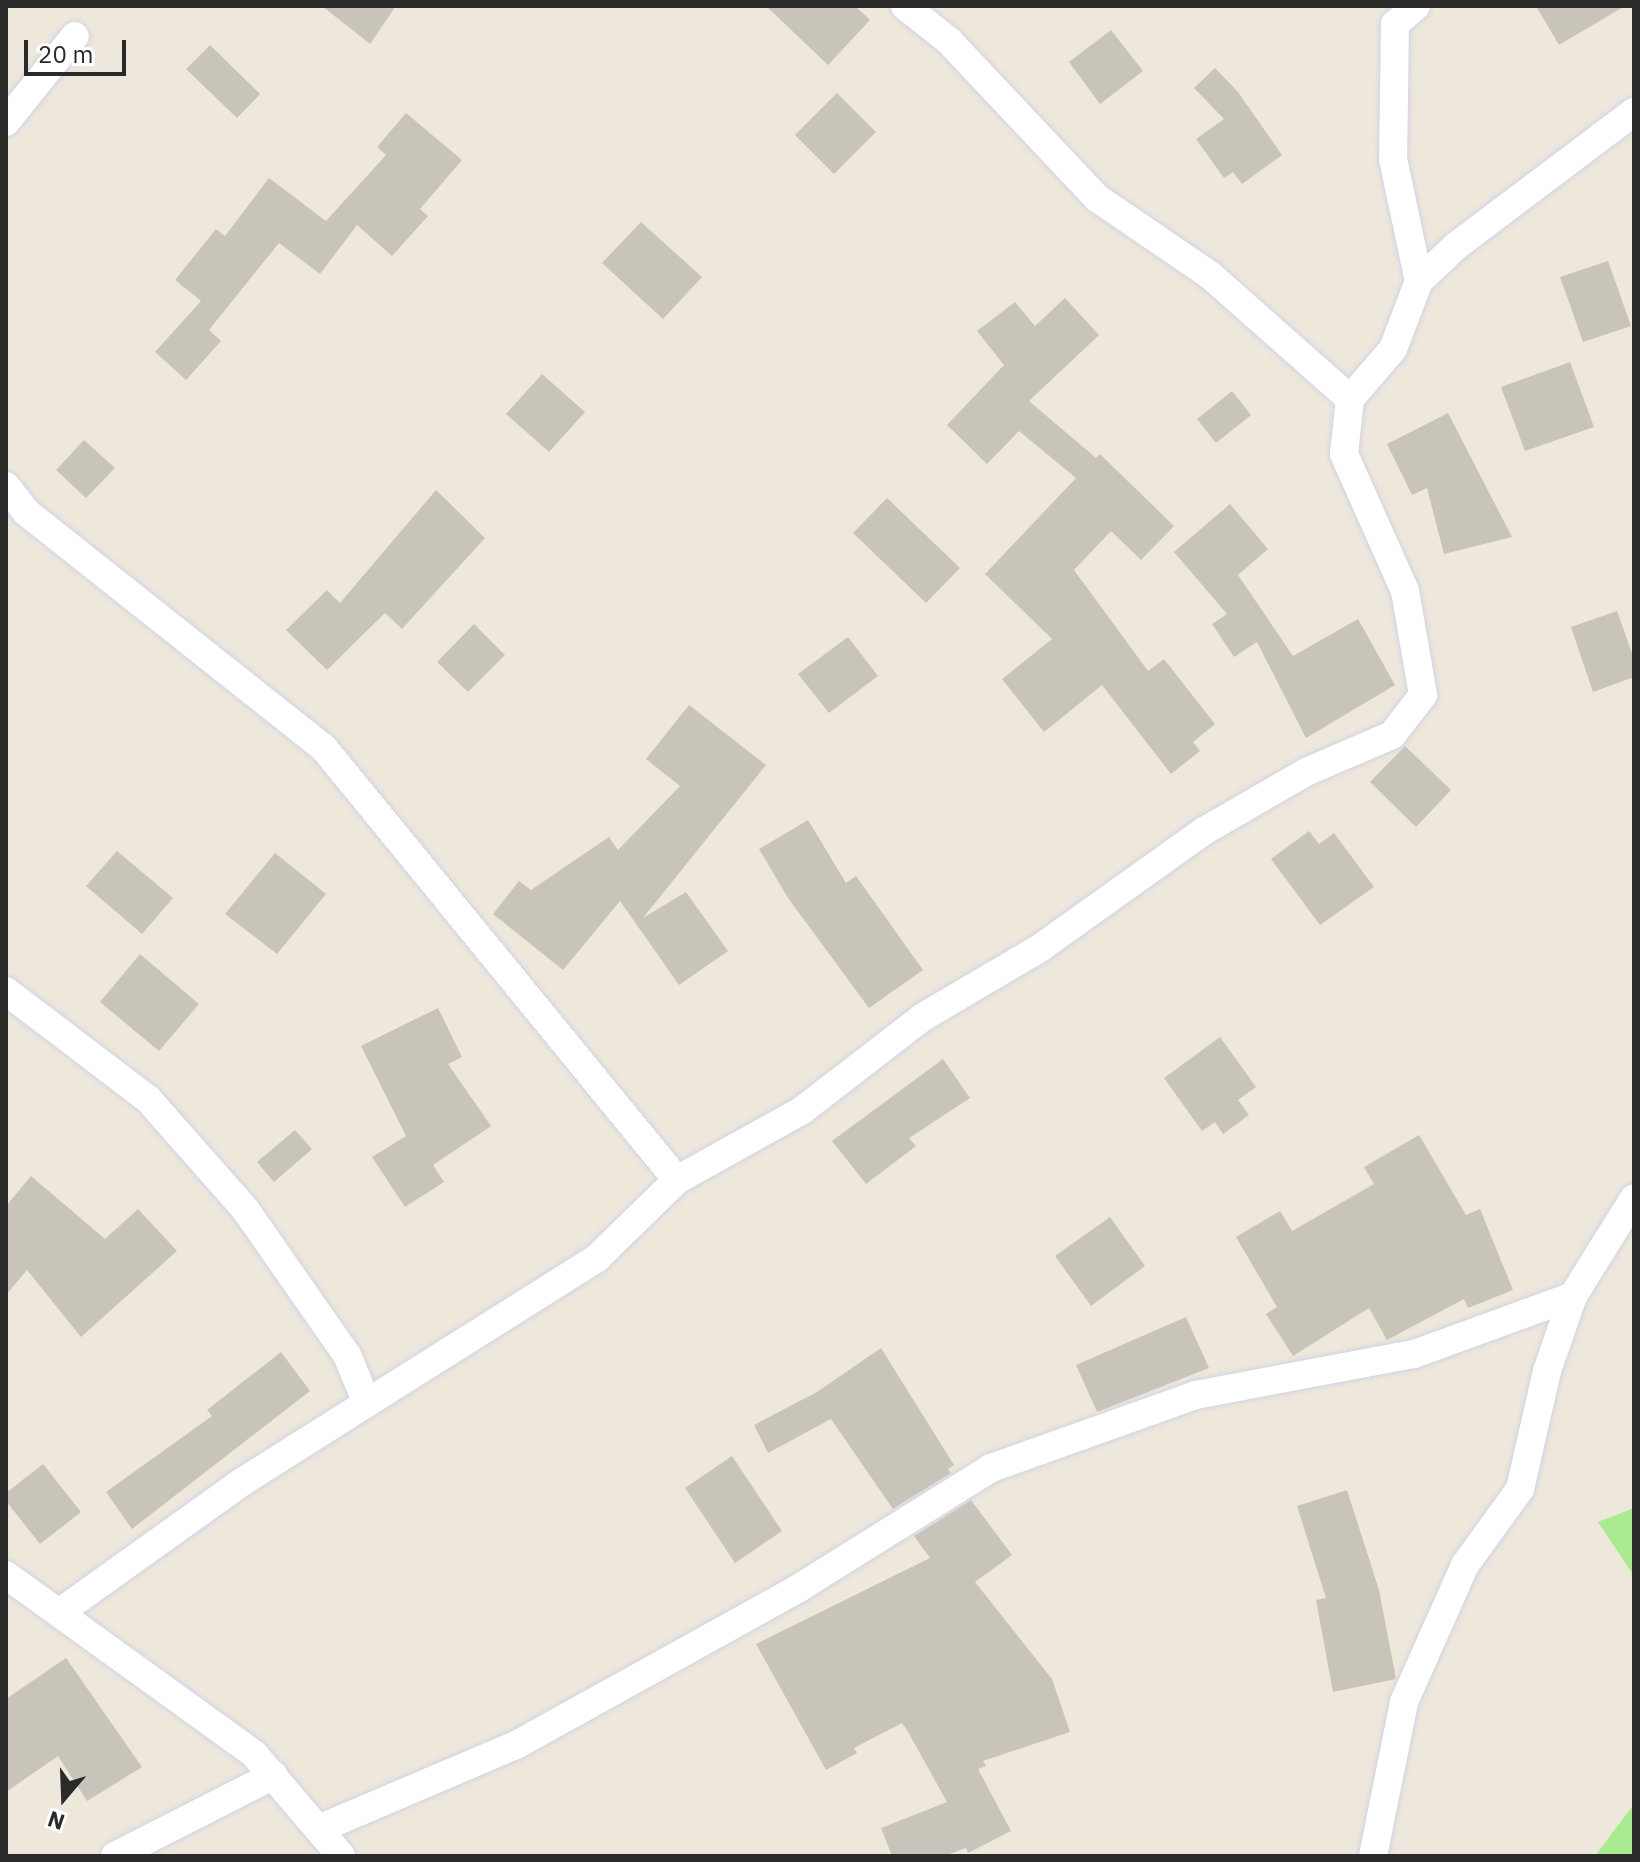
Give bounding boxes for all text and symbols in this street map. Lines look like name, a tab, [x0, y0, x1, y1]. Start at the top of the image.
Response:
scale bar	[28, 24, 130, 74]
text: 20 m	[38, 38, 93, 70]
north arrow	[24, 1758, 104, 1838]
text: N	[44, 1805, 68, 1837]

